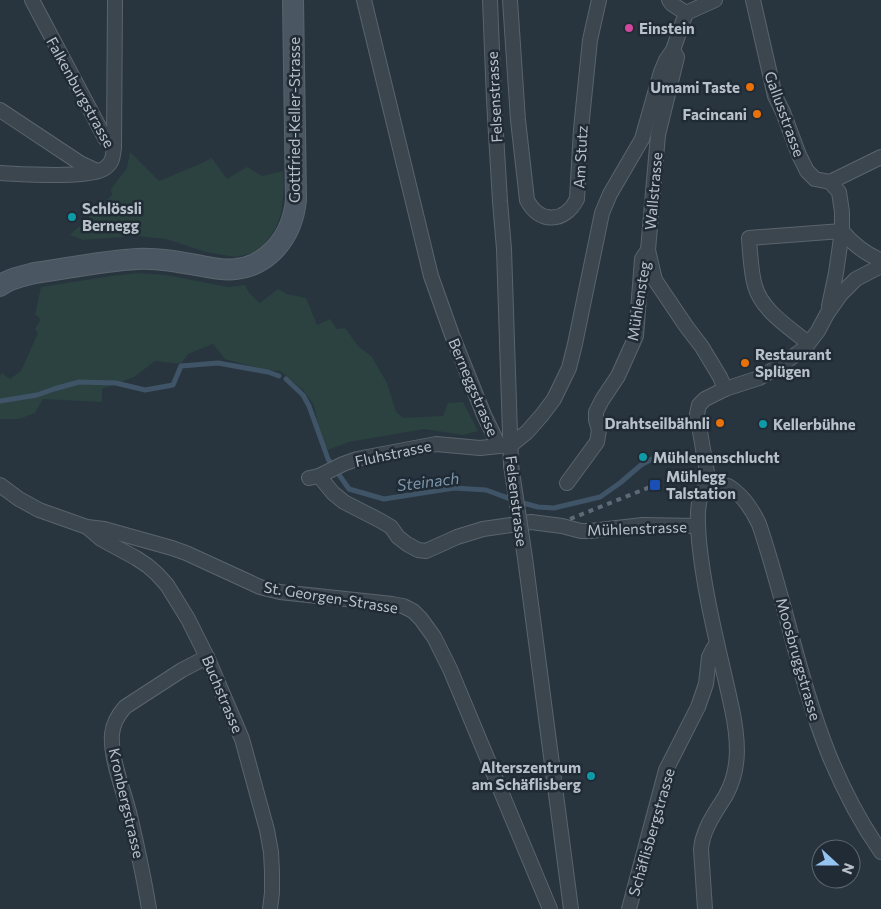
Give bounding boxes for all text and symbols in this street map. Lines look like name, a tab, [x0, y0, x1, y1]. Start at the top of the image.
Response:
place label: Einstein	[639, 19, 695, 37]
marker: Einstein	[623, 22, 635, 34]
street label: Falkenburgstrasse	[43, 33, 119, 151]
street label: Gottfried-Keller-Strasse	[285, 37, 303, 203]
street label: Felsenstrasse	[483, 51, 505, 143]
street label: Gallusstrasse	[761, 69, 809, 159]
place label: Umami Taste	[650, 78, 740, 96]
marker: Umami Taste	[744, 81, 756, 93]
place label: Facincani	[683, 105, 747, 123]
marker: Facincani	[751, 108, 763, 120]
street label: Am Stutz	[569, 125, 591, 189]
street label: Wallstrasse	[641, 151, 665, 231]
place label: Schlössli Bernegg	[82, 199, 142, 234]
marker: Schlössli Bernegg	[66, 211, 78, 223]
street label: Mühlensteg	[623, 260, 653, 342]
street label: Berneggstrasse	[445, 335, 503, 439]
place label: Restaurant Splügen	[755, 345, 831, 380]
marker: Restaurant Splügen	[739, 357, 751, 369]
place label: Drahtseilbähnli	[605, 414, 710, 432]
place label: Kellerbühne	[773, 415, 856, 433]
marker: Drahtseilbähnli	[714, 417, 726, 429]
marker: Kellerbühne	[757, 418, 769, 430]
street label: Fluhstrasse	[353, 436, 433, 470]
place label: Mühlenenschlucht	[653, 448, 780, 466]
marker: Mühlenenschlucht	[637, 451, 649, 463]
street label: Felsenstrasse	[502, 454, 532, 548]
place label: Mühlegg Talstation	[666, 467, 736, 502]
water label: Steinach	[396, 468, 460, 494]
marker: Mühlegg Talstation	[648, 478, 662, 492]
street label: Mühlenstrasse	[587, 517, 687, 539]
street label: St. Georgen-Strasse	[262, 577, 400, 617]
street label: Moosbruggstrasse	[773, 596, 825, 722]
street label: Buchstrasse	[199, 653, 247, 735]
street label: Kronbergstrasse	[106, 746, 148, 860]
place label: Alterszentrum am Schäflisberg	[472, 758, 581, 793]
street label: Schäflisbergstrasse	[624, 766, 678, 898]
marker: Alterszentrum am Schäflisberg	[585, 770, 597, 782]
north arrow	[811, 839, 861, 889]
text: N	[839, 861, 858, 877]

